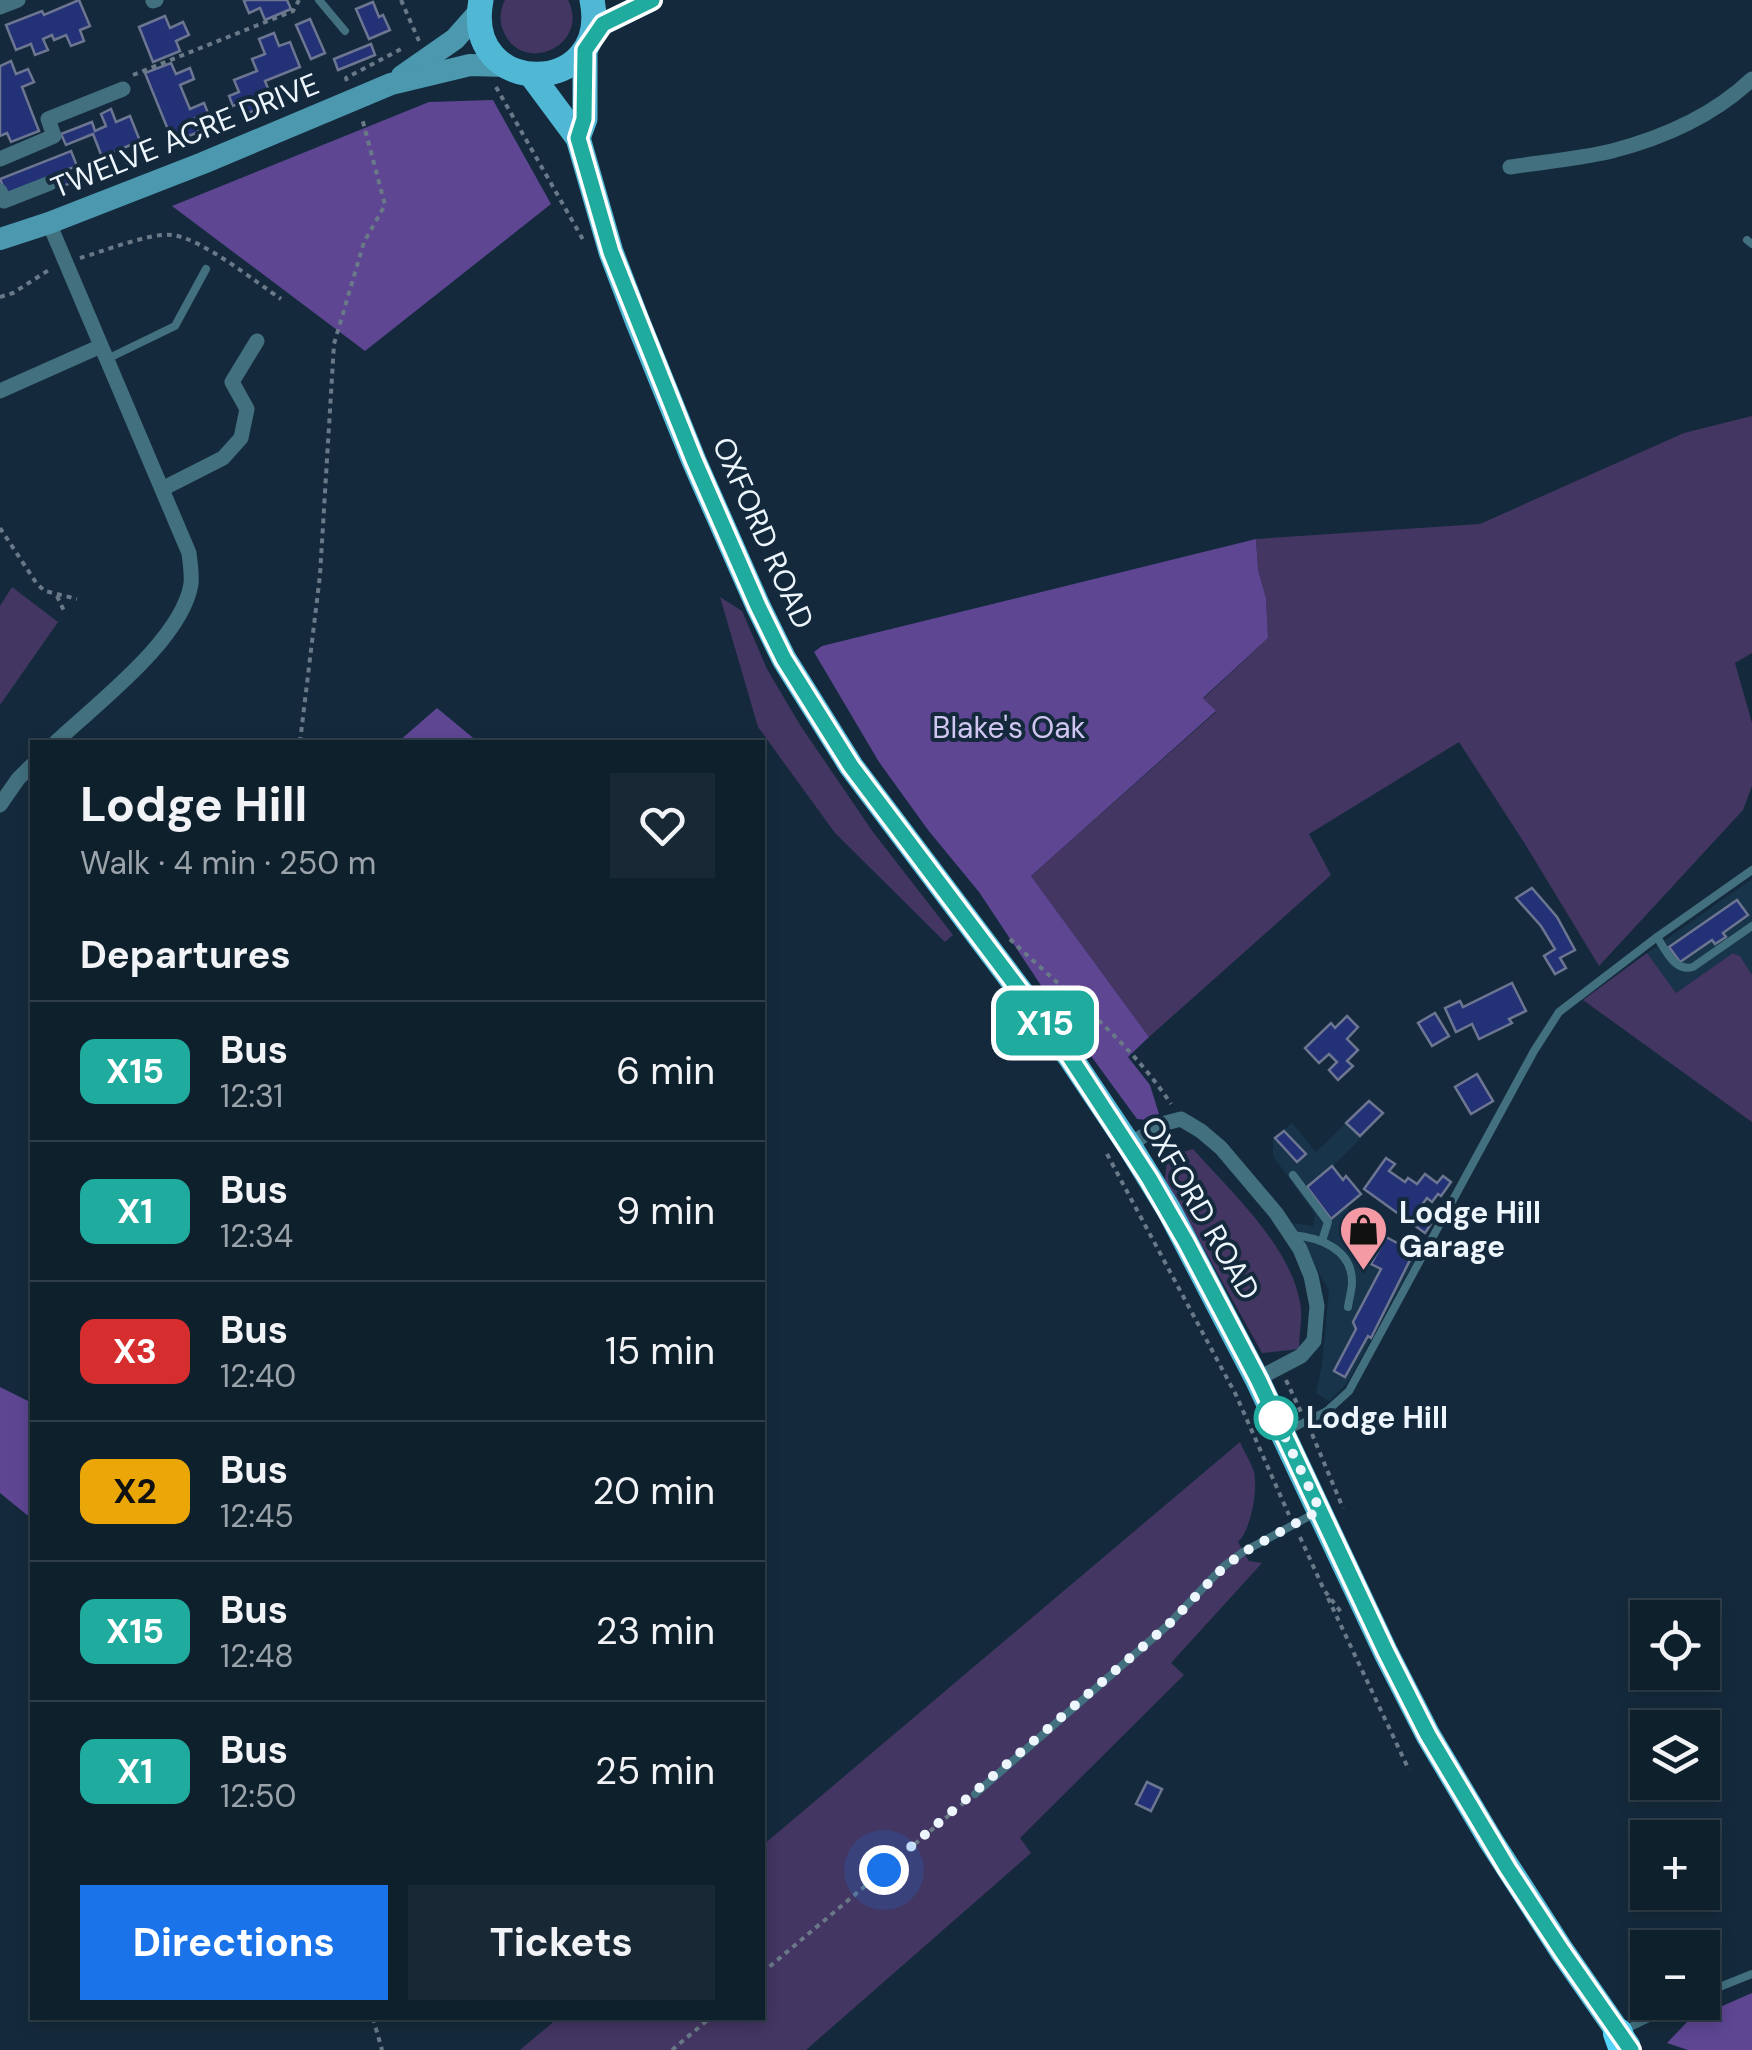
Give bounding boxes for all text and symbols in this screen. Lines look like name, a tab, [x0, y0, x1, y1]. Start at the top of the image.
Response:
street label: TWELVE ACRE DRIVE	[45, 64, 324, 207]
street label: OXFORD ROAD	[704, 431, 823, 635]
park label: Blake's Oak	[932, 708, 1086, 747]
text: Lodge Hill	[80, 773, 307, 836]
button: heart	[610, 773, 715, 878]
text: Walk · 4 min · 250 m	[80, 842, 376, 884]
text: Departures	[80, 930, 291, 980]
line badge: X15	[988, 990, 1102, 1056]
text: X15	[1016, 1000, 1074, 1046]
text: Bus	[220, 1025, 288, 1075]
text: 6 min	[616, 1046, 715, 1096]
text: X15	[106, 1048, 164, 1094]
text: 12:31	[220, 1075, 283, 1117]
street label: OXFORD ROAD	[1132, 1109, 1269, 1307]
text: Bus	[220, 1165, 288, 1215]
text: 9 min	[616, 1186, 715, 1236]
text: X1	[117, 1188, 153, 1234]
place label: Lodge Hill Garage	[1399, 1193, 1541, 1266]
shop icon: Lodge Hill Garage	[1338, 1204, 1390, 1272]
text: 12:34	[220, 1215, 293, 1257]
text: Bus	[220, 1305, 288, 1355]
text: 15 min	[605, 1326, 715, 1376]
text: X3	[113, 1328, 157, 1374]
text: 12:40	[220, 1355, 296, 1397]
marker: Lodge Hill	[1255, 1397, 1297, 1439]
place label: Lodge Hill	[1306, 1398, 1448, 1437]
text: Bus	[220, 1445, 288, 1495]
text: 20 min	[593, 1466, 715, 1516]
text: X2	[113, 1468, 157, 1514]
text: 12:45	[220, 1495, 294, 1537]
text: Bus	[220, 1585, 288, 1635]
map controls	[1630, 1600, 1720, 2020]
button: locate	[1630, 1600, 1720, 1690]
text: 23 min	[596, 1606, 715, 1656]
text: X15	[106, 1608, 164, 1654]
text: 12:48	[220, 1635, 294, 1677]
button: layers	[1630, 1710, 1720, 1800]
text: Bus	[220, 1725, 288, 1775]
text: 25 min	[595, 1746, 715, 1796]
text: X1	[117, 1748, 153, 1794]
text: 12:50	[220, 1775, 296, 1817]
button: +	[1630, 1820, 1720, 1910]
your location	[859, 1845, 909, 1895]
button: Directions	[80, 1885, 388, 2000]
button: Tickets	[408, 1885, 715, 2000]
button: −	[1630, 1930, 1720, 2020]

